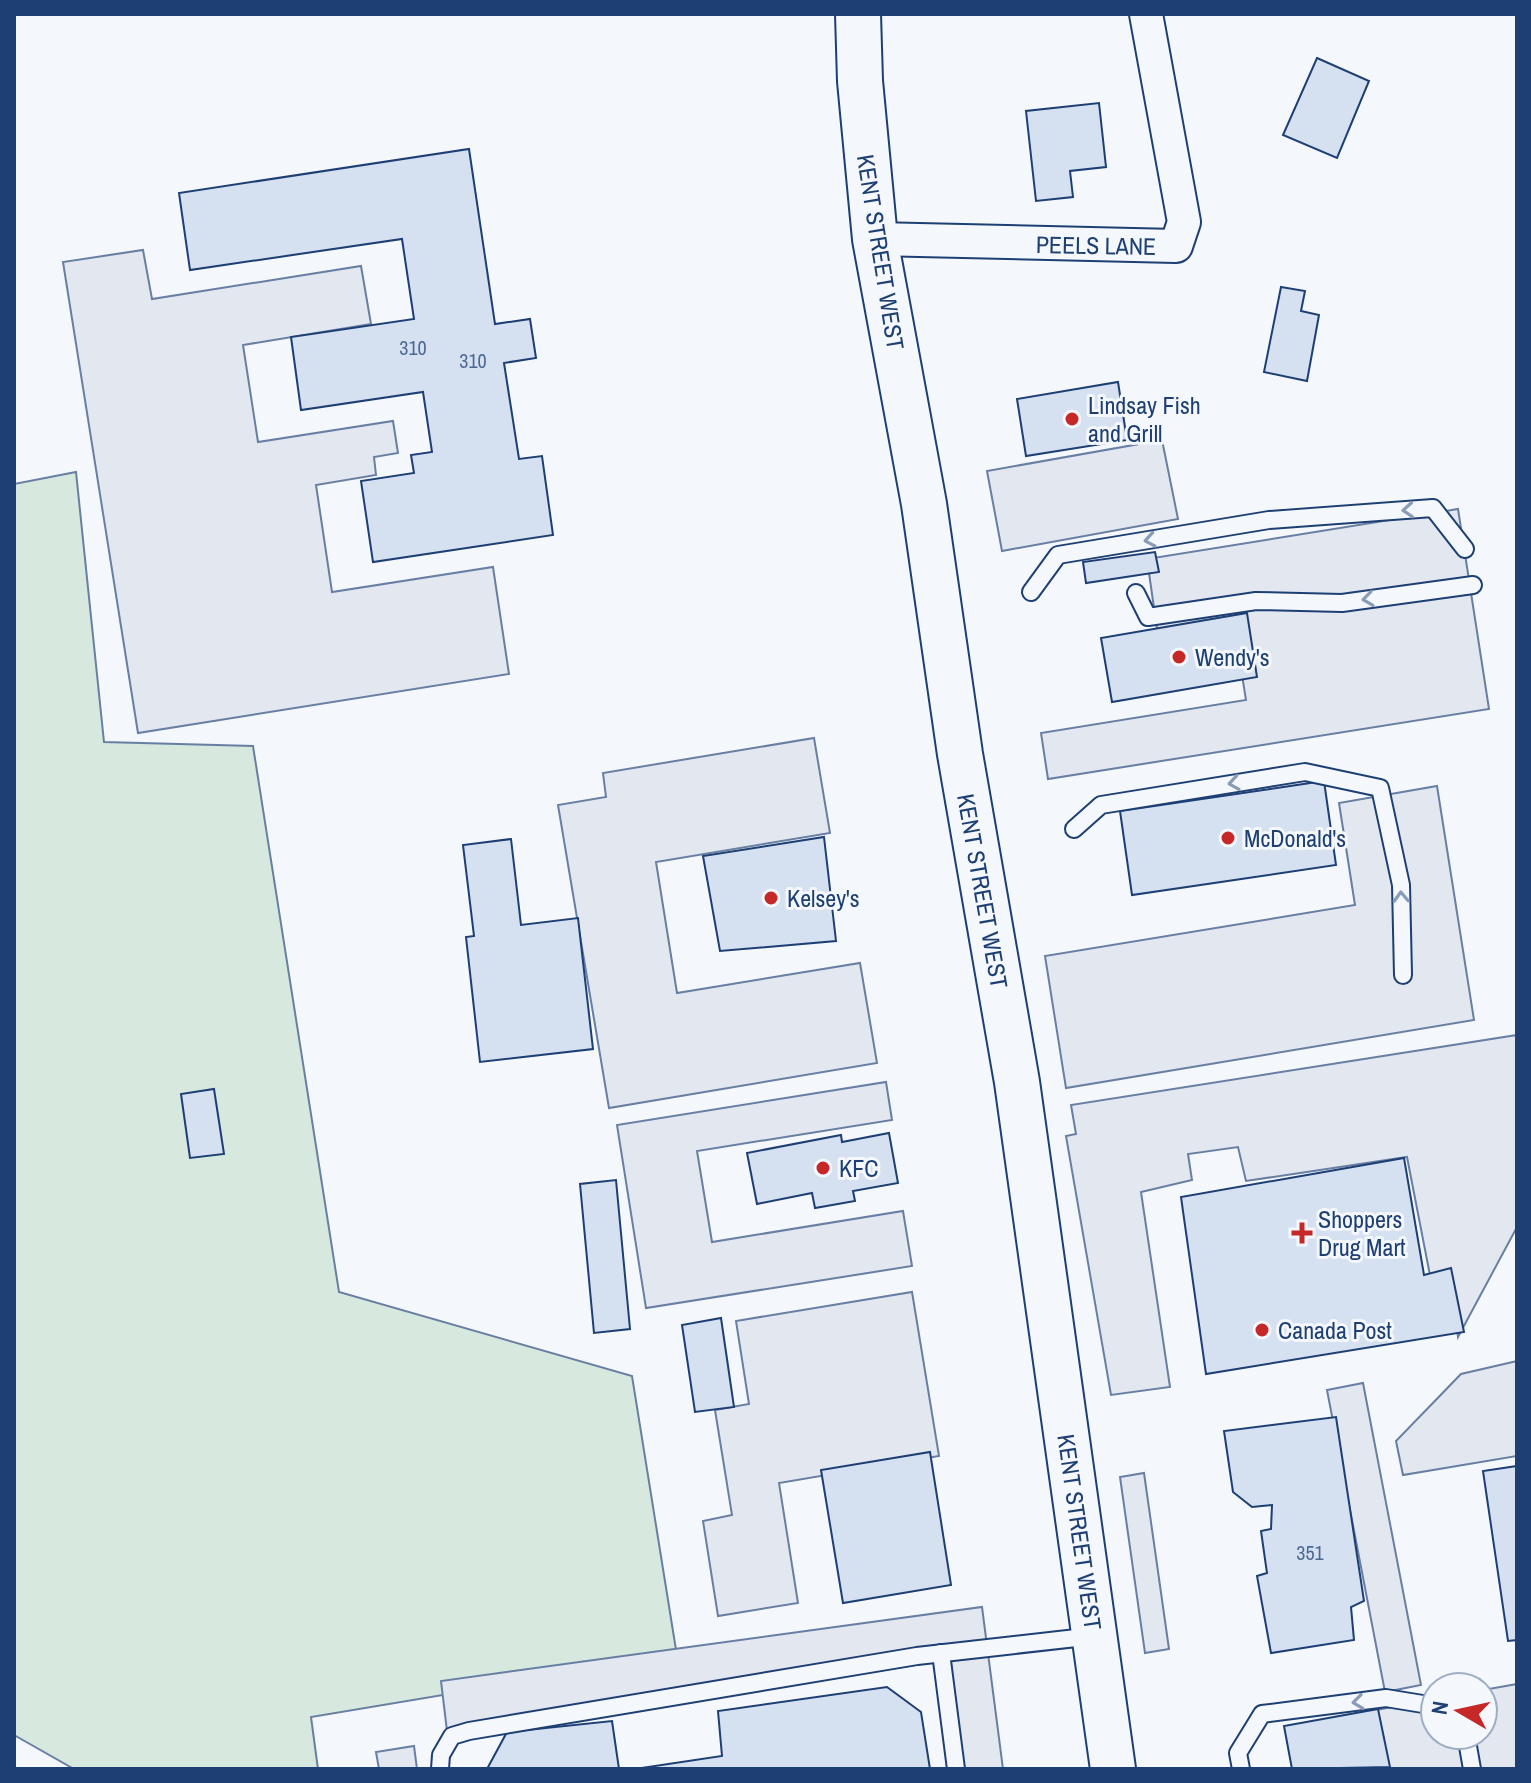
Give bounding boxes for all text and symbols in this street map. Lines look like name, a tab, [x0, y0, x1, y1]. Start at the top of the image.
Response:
street label: KENT STREET WEST	[850, 152, 912, 352]
street label: PEELS LANE	[1036, 228, 1156, 262]
house number: 310	[399, 334, 427, 361]
house number: 310	[459, 347, 487, 374]
place label: Lindsay Fish and Grill	[1088, 389, 1201, 449]
marker: Lindsay Fish and Grill	[1063, 410, 1081, 428]
one-way arrow	[1401, 501, 1414, 518]
one-way arrow	[1143, 531, 1157, 548]
one-way arrow	[1361, 590, 1375, 607]
place label: Wendy's	[1195, 641, 1270, 673]
marker: Wendy's	[1170, 648, 1188, 666]
one-way arrow	[1227, 774, 1241, 791]
street label: KENT STREET WEST	[950, 791, 1016, 991]
place label: McDonald's	[1244, 822, 1346, 854]
marker: McDonald's	[1219, 829, 1237, 847]
place label: Kelsey's	[787, 882, 860, 914]
marker: Kelsey's	[762, 889, 780, 907]
one-way arrow	[1393, 890, 1410, 903]
place label: KFC	[839, 1152, 878, 1184]
marker: KFC	[814, 1159, 832, 1177]
place label: Shoppers Drug Mart	[1318, 1203, 1406, 1263]
marker: Shoppers Drug Mart	[1293, 1224, 1311, 1242]
place label: Canada Post	[1278, 1314, 1392, 1346]
marker: Canada Post	[1253, 1321, 1271, 1339]
street label: KENT STREET WEST	[1050, 1432, 1110, 1632]
house number: 351	[1296, 1539, 1324, 1566]
north arrow	[1419, 1671, 1499, 1751]
one-way arrow	[1351, 1693, 1364, 1710]
text: N	[1423, 1699, 1455, 1717]

